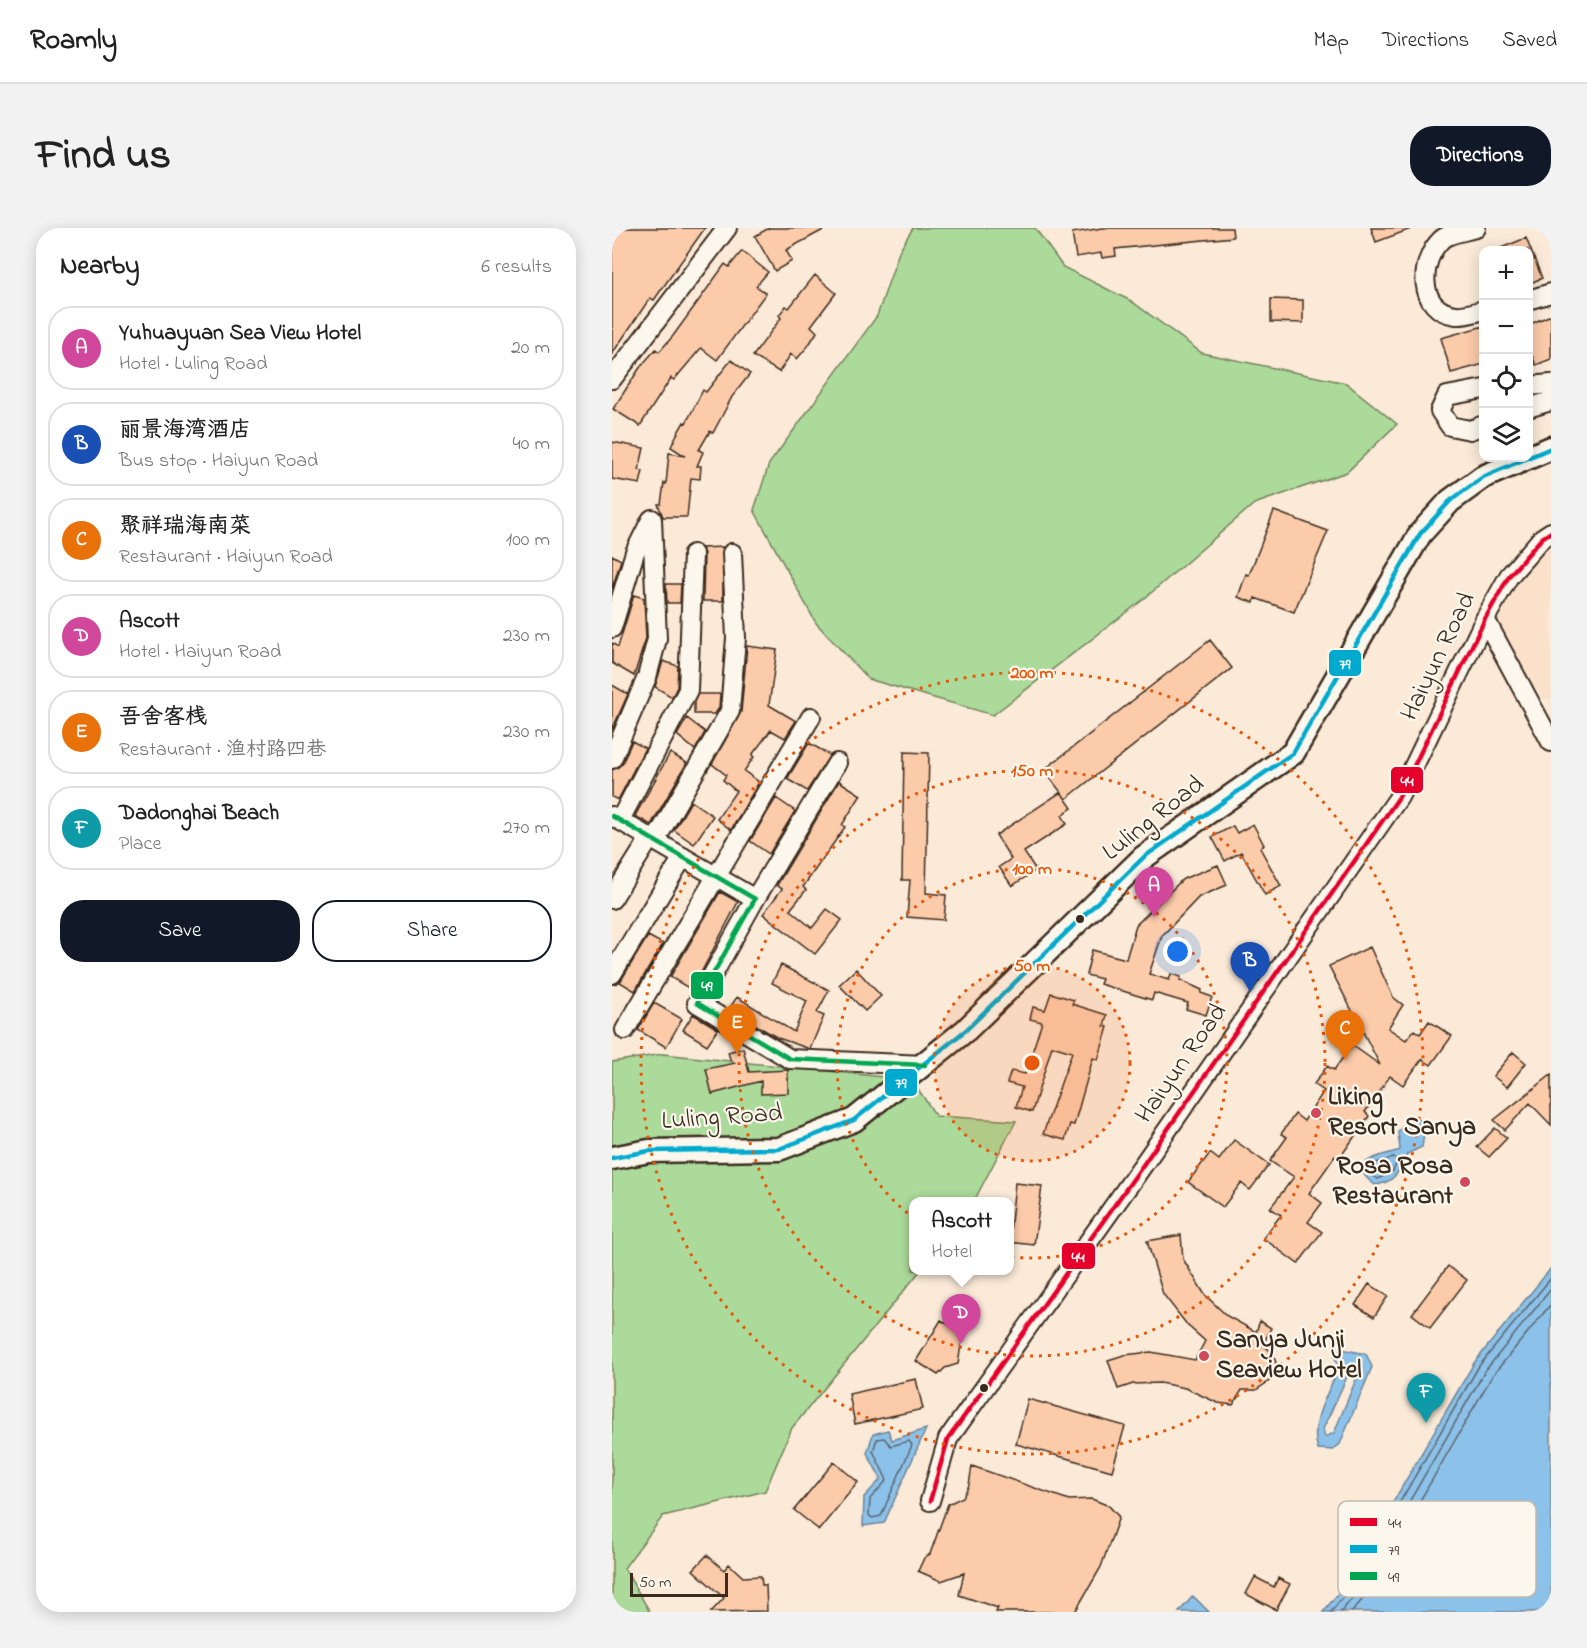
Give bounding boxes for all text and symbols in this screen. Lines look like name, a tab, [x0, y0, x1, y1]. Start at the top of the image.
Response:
text: Roamly	[30, 21, 117, 62]
text: Map	[1313, 26, 1349, 56]
text: Directions	[1382, 26, 1469, 56]
text: Saved	[1502, 26, 1557, 56]
text: Find us	[36, 126, 171, 187]
button: Directions	[1410, 126, 1551, 186]
map controls	[1479, 246, 1533, 462]
button: +	[1479, 246, 1533, 300]
text: Nearby	[60, 248, 139, 286]
text: 6 results	[481, 253, 552, 282]
button: −	[1479, 300, 1533, 354]
text: Yuhuayuan Sea View Hotel	[119, 318, 361, 350]
text: A	[75, 334, 88, 363]
text: 20 m	[511, 334, 550, 363]
text: Hotel · Luling Road	[119, 350, 267, 379]
button: locate	[1479, 354, 1533, 408]
button: layers	[1479, 408, 1533, 462]
text: 丽景海湾酒店	[119, 415, 251, 447]
text: B	[75, 430, 88, 459]
text: 40 m	[513, 430, 550, 459]
text: Bus stop · Haiyun Road	[119, 447, 318, 476]
text: 聚祥瑞海南菜	[119, 511, 251, 543]
text: C	[76, 526, 87, 555]
text: 100 m	[506, 526, 550, 555]
text: Restaurant · Haiyun Road	[119, 543, 333, 572]
street label: Haiyun Road	[1391, 586, 1487, 728]
text: Ascott	[119, 606, 180, 638]
text: D	[74, 622, 89, 651]
text: 230 m	[503, 622, 550, 651]
text: Hotel · Haiyun Road	[119, 638, 281, 667]
line badge: 79	[1328, 649, 1362, 677]
text: 79	[1339, 653, 1351, 677]
text: 200 m	[1010, 661, 1054, 687]
text: 吾舍客栈	[119, 702, 207, 734]
text: E	[75, 718, 88, 747]
text: 230 m	[503, 718, 550, 747]
text: Restaurant · 渔村路四巷	[119, 736, 326, 765]
text: 150 m	[1011, 759, 1053, 785]
line badge: 44	[1390, 766, 1424, 794]
street label: Luling Road	[1095, 767, 1214, 871]
text: 44	[1399, 770, 1414, 794]
text: Dadonghai Beach	[119, 798, 279, 830]
text: F	[75, 814, 88, 843]
text: 270 m	[503, 814, 550, 843]
text: Place	[119, 830, 161, 859]
text: 100 m	[1012, 857, 1052, 883]
pin: A	[1134, 868, 1174, 917]
button: Save	[60, 900, 300, 962]
button: Share	[312, 900, 552, 962]
unlabelled marker	[1074, 913, 1086, 925]
your location	[1163, 937, 1192, 966]
pin: B	[1230, 942, 1270, 992]
text: 50 m	[1014, 954, 1050, 980]
line badge: 49	[690, 971, 724, 1000]
text: 49	[700, 975, 713, 999]
street label: Haiyun Road	[1127, 996, 1238, 1132]
pin: E	[718, 1004, 756, 1054]
pin: C	[1326, 1010, 1364, 1060]
centre of rings	[1022, 1053, 1042, 1073]
line badge: 79	[884, 1068, 918, 1097]
text: 79	[895, 1072, 907, 1096]
place label: Liking Resort Sanya	[1328, 1079, 1476, 1147]
street label: Luling Road	[660, 1095, 784, 1141]
marker: Liking Resort Sanya	[1309, 1106, 1323, 1120]
place label: Rosa Rosa Restaurant	[1333, 1148, 1453, 1216]
marker: Rosa Rosa Restaurant	[1458, 1175, 1472, 1189]
popup	[909, 1197, 1014, 1275]
text: Ascott	[931, 1206, 992, 1238]
text: Hotel	[931, 1238, 972, 1267]
line badge: 44	[1061, 1242, 1096, 1270]
text: 44	[1070, 1246, 1085, 1270]
pin: D	[942, 1294, 980, 1344]
place label: Sanya Junji Seaview Hotel	[1216, 1322, 1362, 1390]
marker: Sanya Junji Seaview Hotel	[1197, 1349, 1211, 1363]
pin: F	[1406, 1374, 1446, 1423]
unlabelled marker	[978, 1382, 990, 1394]
legend	[1338, 1501, 1536, 1597]
text: 44	[1388, 1512, 1402, 1536]
text: 79	[1388, 1539, 1400, 1563]
text: 49	[1388, 1566, 1400, 1590]
scale bar	[630, 1570, 728, 1598]
text: 50 m	[639, 1571, 671, 1595]

